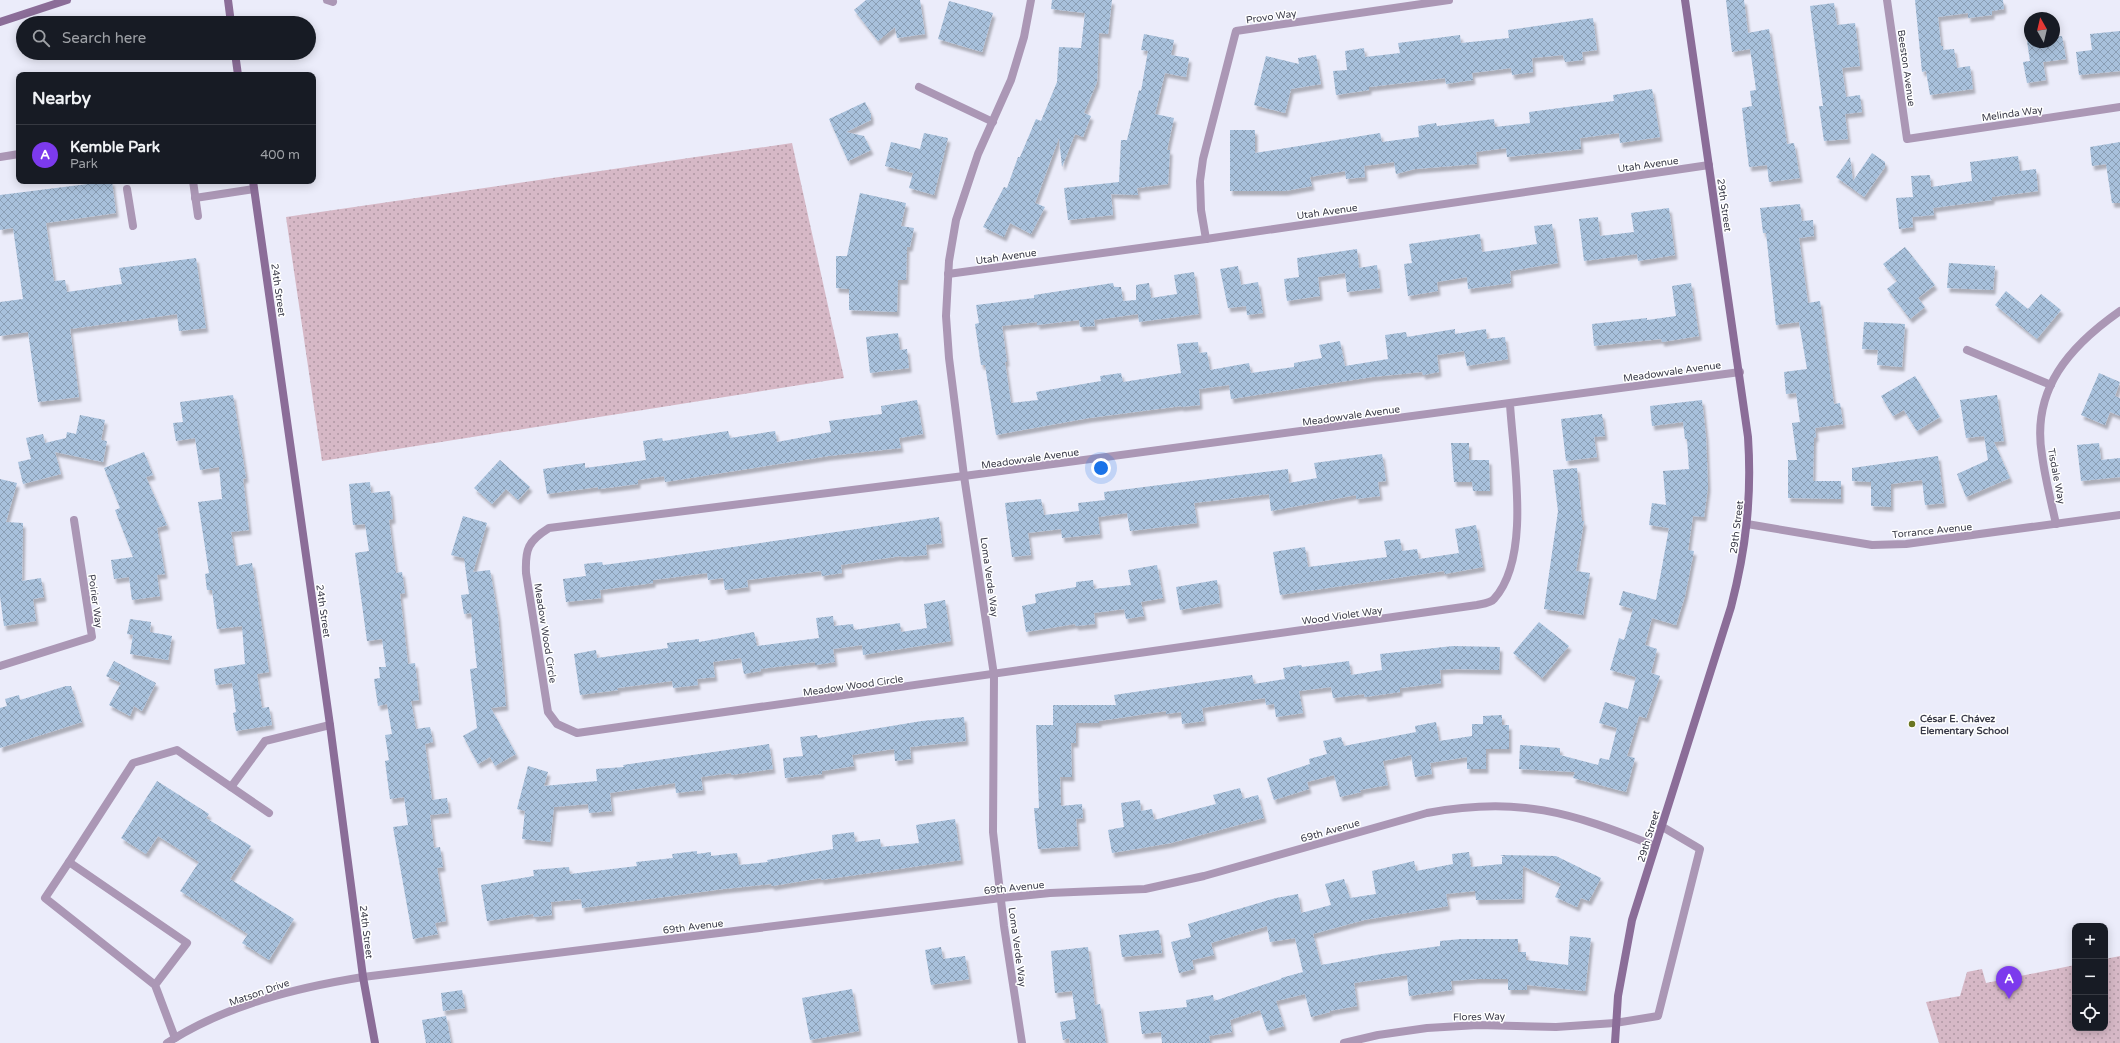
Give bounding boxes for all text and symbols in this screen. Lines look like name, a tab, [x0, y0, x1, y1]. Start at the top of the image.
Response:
street label: Provo Way	[1245, 7, 1298, 26]
north arrow	[2024, 12, 2060, 48]
search box	[16, 16, 316, 60]
icon: search	[30, 27, 52, 49]
text: Search here	[62, 29, 146, 47]
street label: Beeston Avenue	[1895, 29, 1917, 108]
text: Nearby	[32, 88, 91, 109]
street label: Melinda Way	[1981, 104, 2044, 124]
text: Kemble Park	[70, 138, 160, 156]
text: A	[40, 147, 50, 163]
text: 400 m	[260, 147, 300, 163]
street label: Utah Avenue	[1617, 155, 1680, 175]
text: Park	[70, 156, 98, 172]
street label: 29th Street	[1714, 178, 1734, 233]
street label: Utah Avenue	[1296, 202, 1359, 222]
street label: Utah Avenue	[975, 247, 1038, 267]
street label: 24th Street	[268, 263, 288, 318]
street label: Meadowvale Avenue	[1623, 359, 1722, 385]
street label: Meadowvale Avenue	[1302, 403, 1401, 429]
street label: Meadowvale Avenue	[981, 446, 1080, 472]
street label: Tisdale Way	[2045, 447, 2067, 506]
your location	[1091, 458, 1111, 478]
street label: 29th Street	[1728, 500, 1746, 554]
street label: Torrance Avenue	[1892, 521, 1973, 541]
street label: Loma Verde Way	[977, 537, 1001, 618]
street label: Poirier Way	[85, 573, 105, 629]
street label: Meadow Wood Circle	[531, 582, 559, 684]
street label: 24th Street	[313, 584, 333, 639]
street label: Wood Violet Way	[1301, 604, 1384, 628]
street label: Meadow Wood Circle	[802, 673, 904, 699]
place label: César E. Chávez Elementary School	[1920, 713, 2009, 737]
marker: César E. Chávez Elementary School	[1907, 719, 1917, 729]
street label: 29th Street	[1635, 809, 1663, 864]
street label: 69th Avenue	[1299, 817, 1362, 845]
street label: 69th Avenue	[983, 879, 1045, 897]
street label: 24th Street	[357, 905, 375, 960]
street label: Loma Verde Way	[1005, 907, 1029, 988]
street label: 69th Avenue	[662, 917, 724, 937]
map controls	[2072, 923, 2108, 1031]
button: +	[2072, 923, 2108, 959]
button: −	[2072, 959, 2108, 995]
pin: A	[1996, 966, 2022, 999]
street label: Matson Drive	[227, 977, 291, 1009]
button: locate	[2072, 995, 2108, 1031]
street label: Flores Way	[1453, 1011, 1506, 1023]

